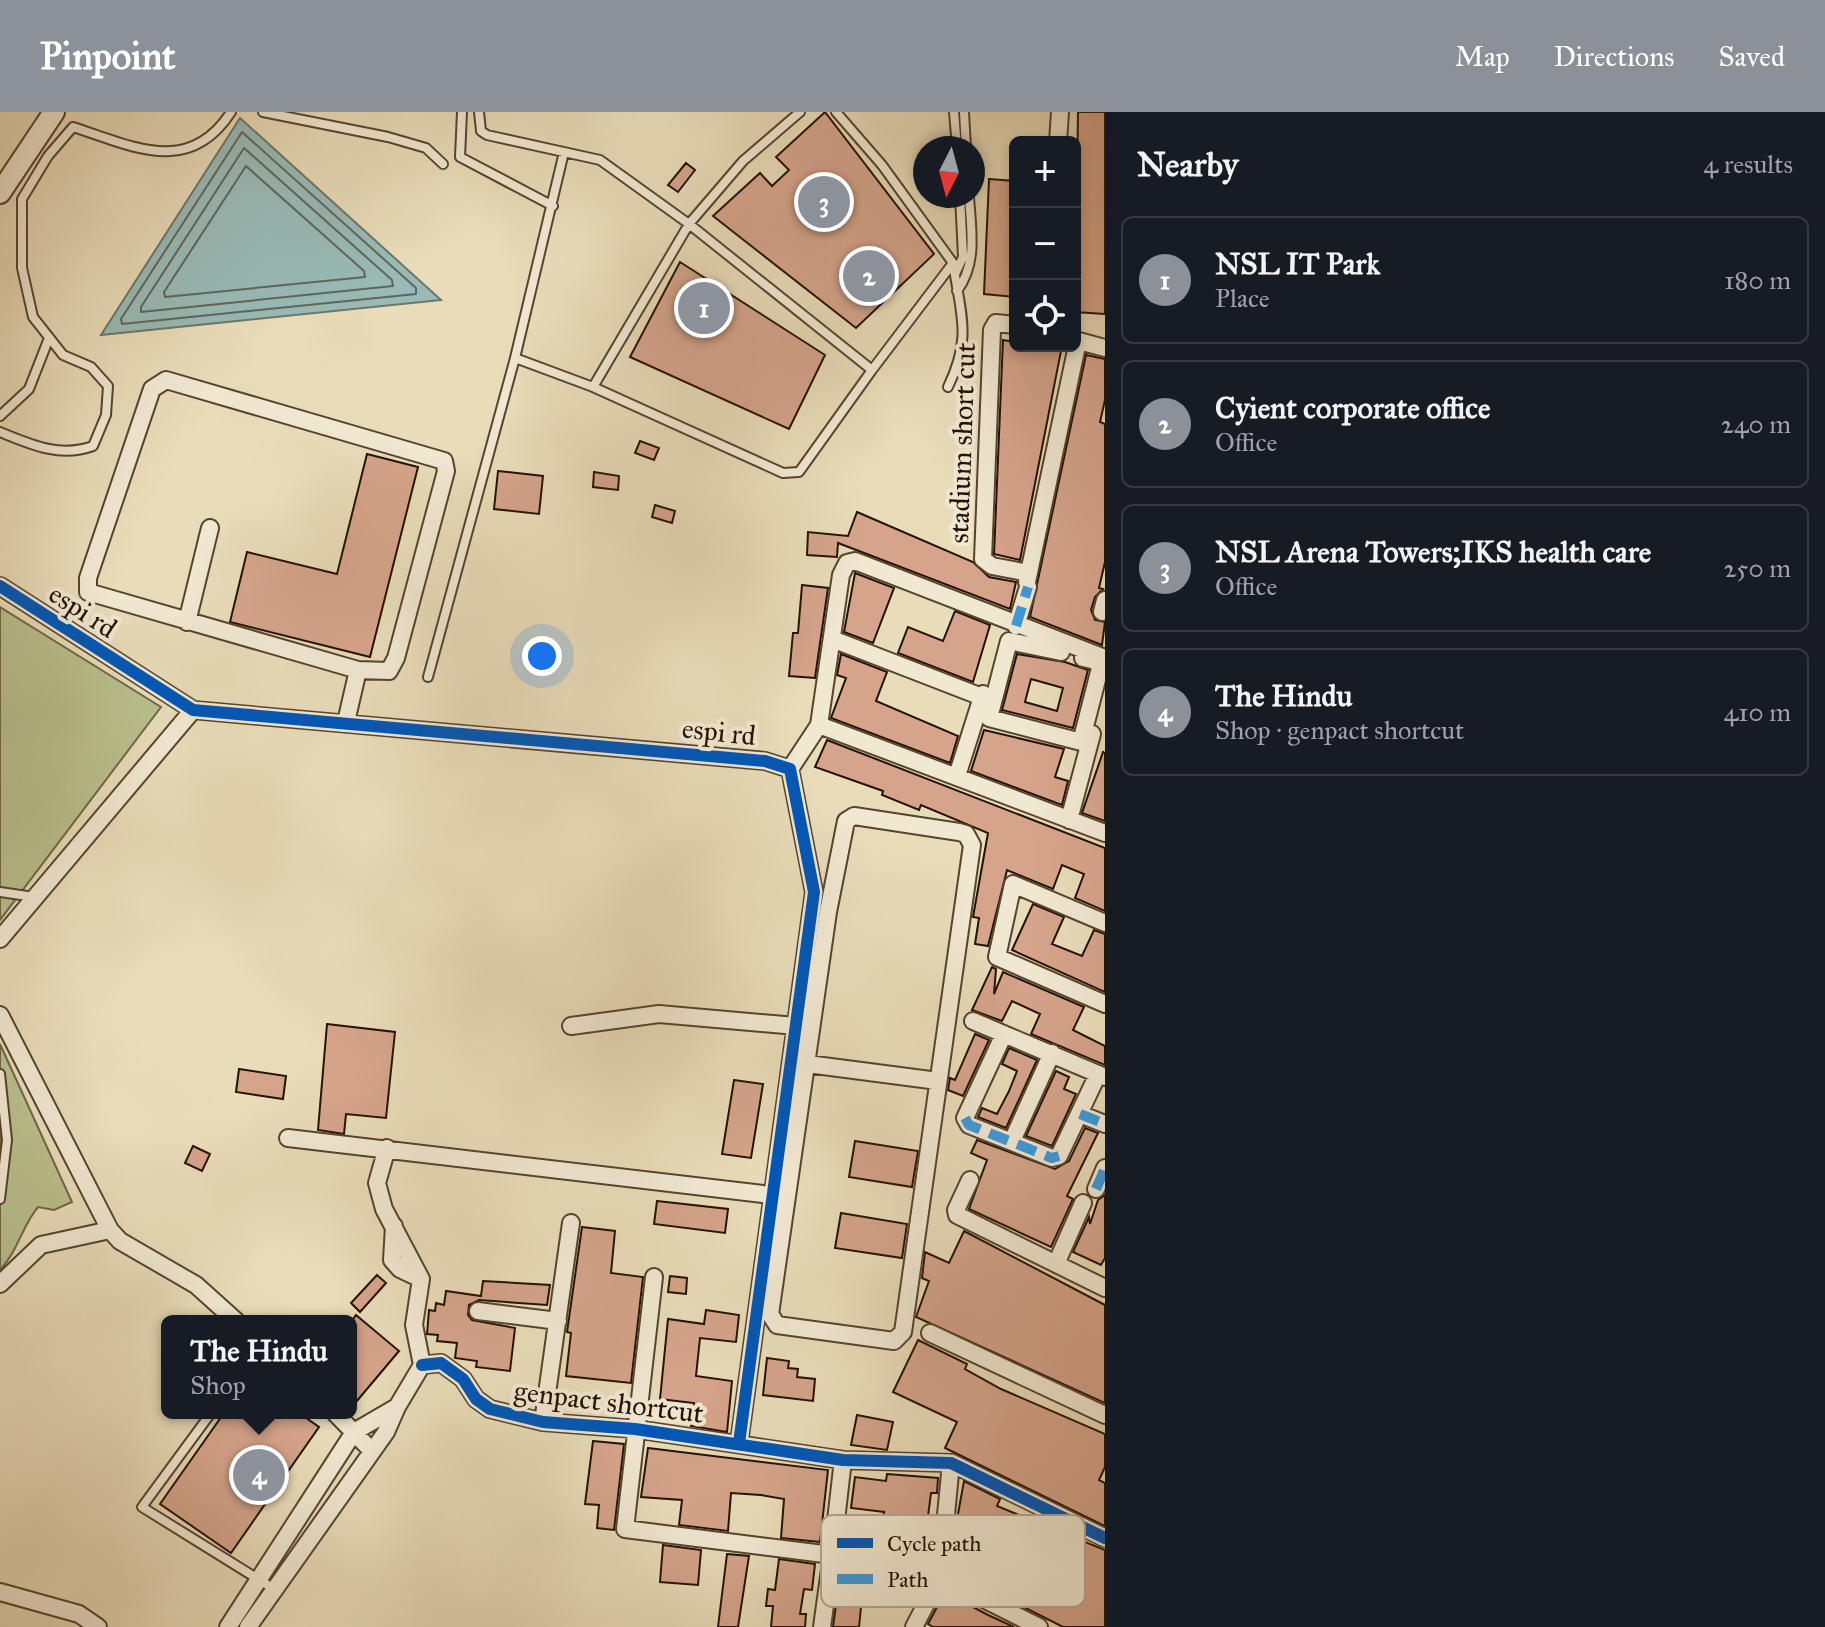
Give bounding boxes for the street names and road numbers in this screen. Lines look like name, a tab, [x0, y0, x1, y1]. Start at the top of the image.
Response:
street label: stadium short cut	[941, 342, 983, 544]
street label: espi rd	[42, 576, 124, 646]
street label: espi rd	[680, 711, 758, 753]
street label: genpact shortcut	[512, 1373, 706, 1431]

